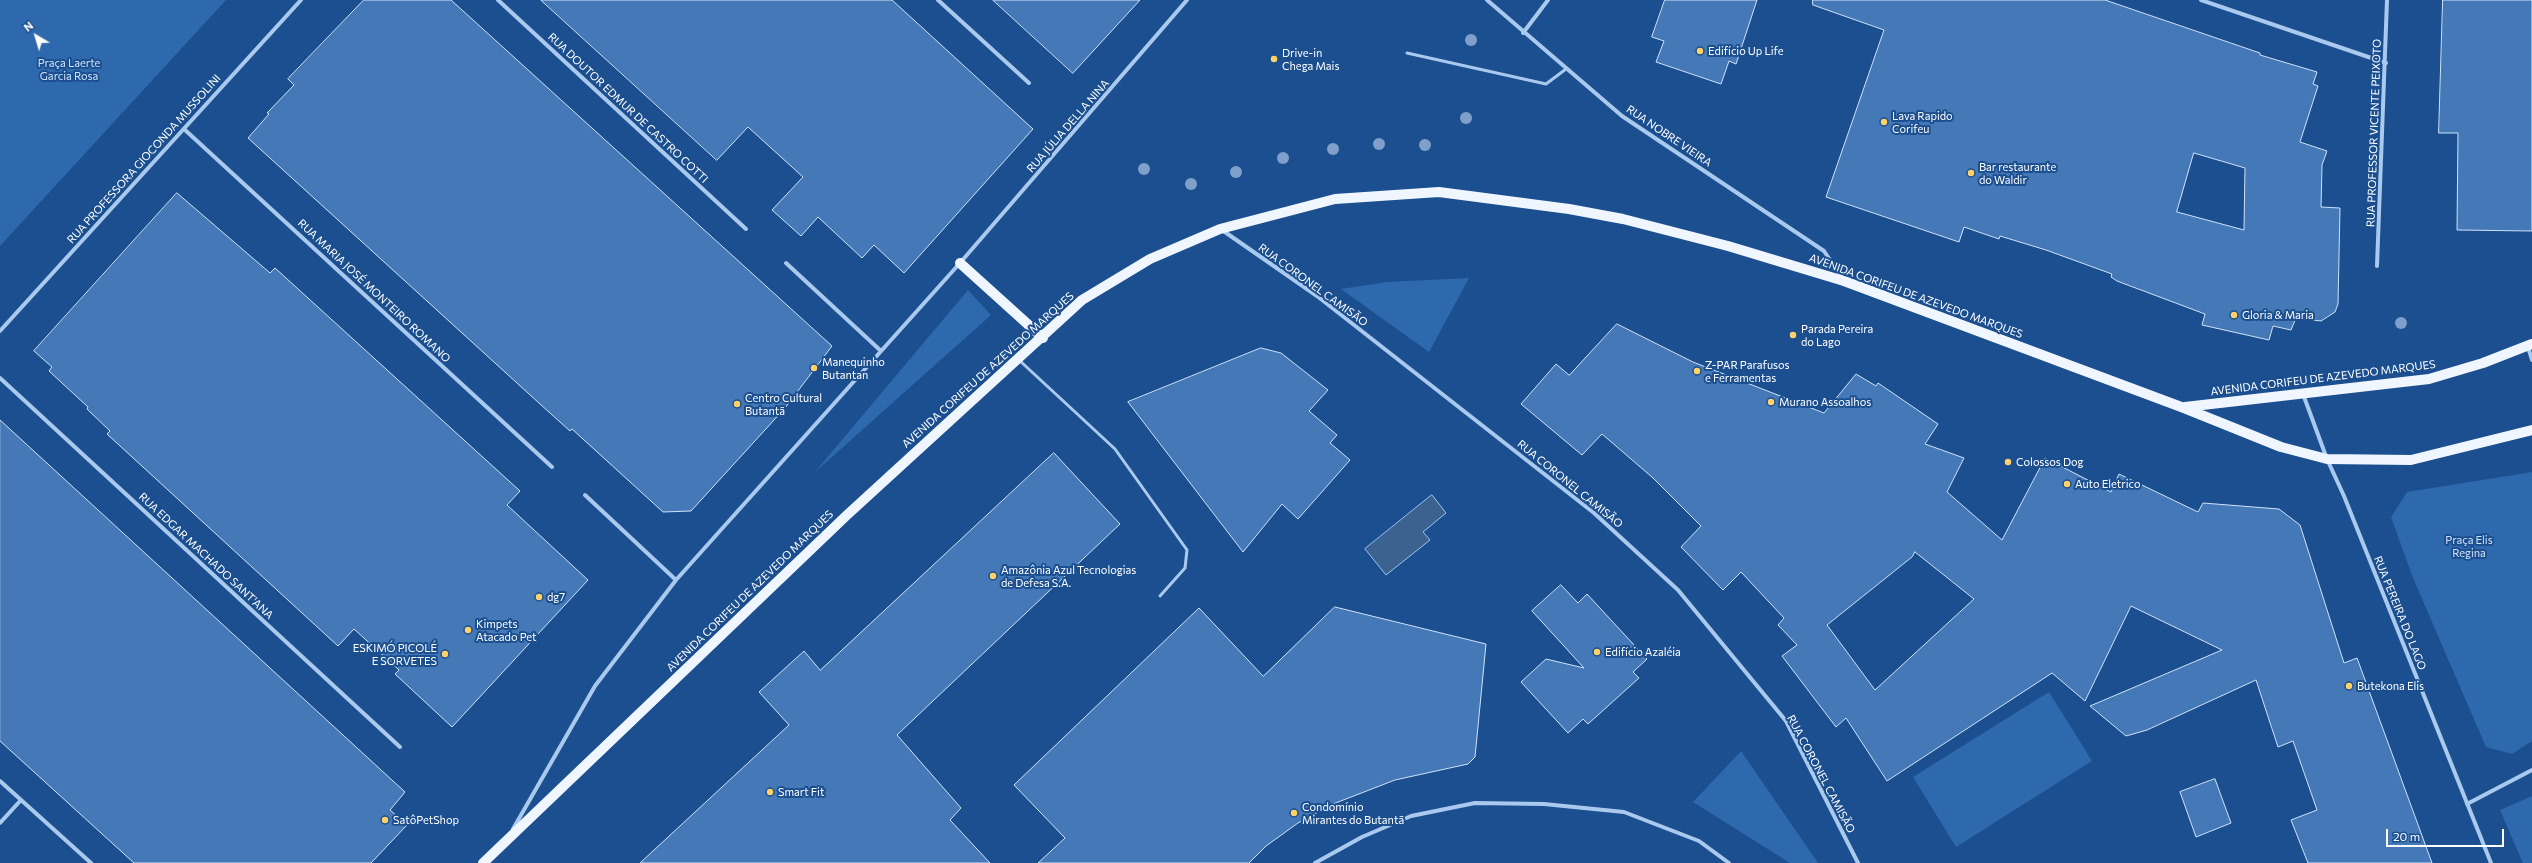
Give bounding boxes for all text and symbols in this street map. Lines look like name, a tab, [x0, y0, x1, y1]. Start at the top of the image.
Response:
north arrow	[16, 16, 56, 56]
text: N	[21, 18, 36, 34]
street label: RUA DOUTOR EDMUR DE CASTRO COTTI	[545, 30, 711, 186]
street label: RUA PROFESSOR VICENTE PEIXOTO	[2364, 39, 2384, 227]
place label: Edifício Up Life	[1708, 44, 1783, 58]
place label: Drive-in Chega Mais	[1282, 46, 1339, 72]
marker: Edifício Up Life	[1695, 46, 1705, 56]
marker: Drive-in Chega Mais	[1269, 54, 1279, 64]
park label: Praça Laerte Garcia Rosa	[38, 56, 100, 82]
street label: RUA PROFESSORA GIOCONDA MUSSOLINI	[65, 72, 223, 246]
street label: RUA JÚLIA DELLA NINA	[1024, 77, 1112, 175]
street label: RUA NOBRE VIEIRA	[1624, 103, 1714, 169]
place label: Lava Rapido Corifeu	[1892, 109, 1953, 135]
marker: Lava Rapido Corifeu	[1879, 117, 1889, 127]
place label: Bar restaurante do Waldir	[1979, 160, 2056, 186]
marker: Bar restaurante do Waldir	[1966, 168, 1976, 178]
street label: RUA MARIA JOSÉ MONTEIRO ROMANO	[295, 217, 453, 365]
street label: RUA CORONEL CAMISÃO	[1256, 241, 1370, 329]
street label: AVENIDA CORIFEU DE AZEVEDO MARQUES	[1807, 251, 2025, 341]
street label: AVENIDA CORIFEU DE AZEVEDO MARQUES	[899, 289, 1077, 451]
place label: Gloria & Maria	[2242, 308, 2314, 322]
marker: Gloria & Maria	[2229, 310, 2239, 320]
place label: Parada Pereira do Lago	[1801, 322, 1873, 348]
marker: Parada Pereira do Lago	[1788, 330, 1798, 340]
place label: Manequinho Butantan	[822, 355, 885, 381]
place label: Z-PAR Parafusos e Ferramentas	[1705, 358, 1790, 384]
street label: AVENIDA CORIFEU DE AZEVEDO MARQUES	[2210, 358, 2436, 398]
marker: Manequinho Butantan	[809, 363, 819, 373]
marker: Z-PAR Parafusos e Ferramentas	[1692, 366, 1702, 376]
place label: Centro Cultural Butantã	[745, 391, 822, 417]
place label: Murano Assoalhos	[1779, 395, 1871, 409]
marker: Murano Assoalhos	[1766, 397, 1776, 407]
marker: Centro Cultural Butantã	[732, 399, 742, 409]
street label: RUA CORONEL CAMISÃO	[1515, 437, 1625, 531]
place label: Colossos Dog	[2016, 455, 2084, 469]
marker: Colossos Dog	[2003, 457, 2013, 467]
place label: Auto Eletrico	[2075, 477, 2141, 491]
marker: Auto Eletrico	[2062, 479, 2072, 489]
street label: RUA EDGAR MACHADO SANT'ANA	[136, 490, 276, 622]
street label: AVENIDA CORIFEU DE AZEVEDO MARQUES	[664, 508, 836, 674]
park label: Praça Elis Regina	[2445, 533, 2493, 559]
street label: RUA PEREIRA DO LAGO	[2371, 554, 2429, 672]
place label: Amazônia Azul Tecnologias de Defesa S.A.	[1001, 563, 1136, 589]
marker: Amazônia Azul Tecnologias de Defesa S.A.	[988, 571, 998, 581]
place label: dg7	[547, 590, 565, 604]
marker: dg7	[534, 592, 544, 602]
place label: Kimpets Atacado Pet	[476, 617, 537, 643]
marker: Kimpets Atacado Pet	[463, 625, 473, 635]
place label: ESKIMÓ PICOLÉ E SORVETES	[353, 641, 437, 667]
place label: Edifício Azaléia	[1605, 645, 1681, 659]
marker: Edifício Azaléia	[1592, 647, 1602, 657]
marker: ESKIMÓ PICOLÉ E SORVETES	[440, 649, 450, 659]
place label: Butekona Elis	[2357, 679, 2424, 693]
marker: Butekona Elis	[2344, 681, 2354, 691]
street label: RUA CORONEL CAMISÃO	[1784, 713, 1858, 835]
place label: Smart Fit	[778, 785, 824, 799]
marker: Smart Fit	[765, 787, 775, 797]
place label: Condomínio Mirantes do Butantã	[1302, 800, 1404, 826]
marker: Condomínio Mirantes do Butantã	[1289, 808, 1299, 818]
place label: SatôPetShop	[393, 813, 459, 827]
marker: SatôPetShop	[380, 815, 390, 825]
scale bar	[2388, 821, 2506, 847]
text: 20 m	[2393, 829, 2420, 843]

